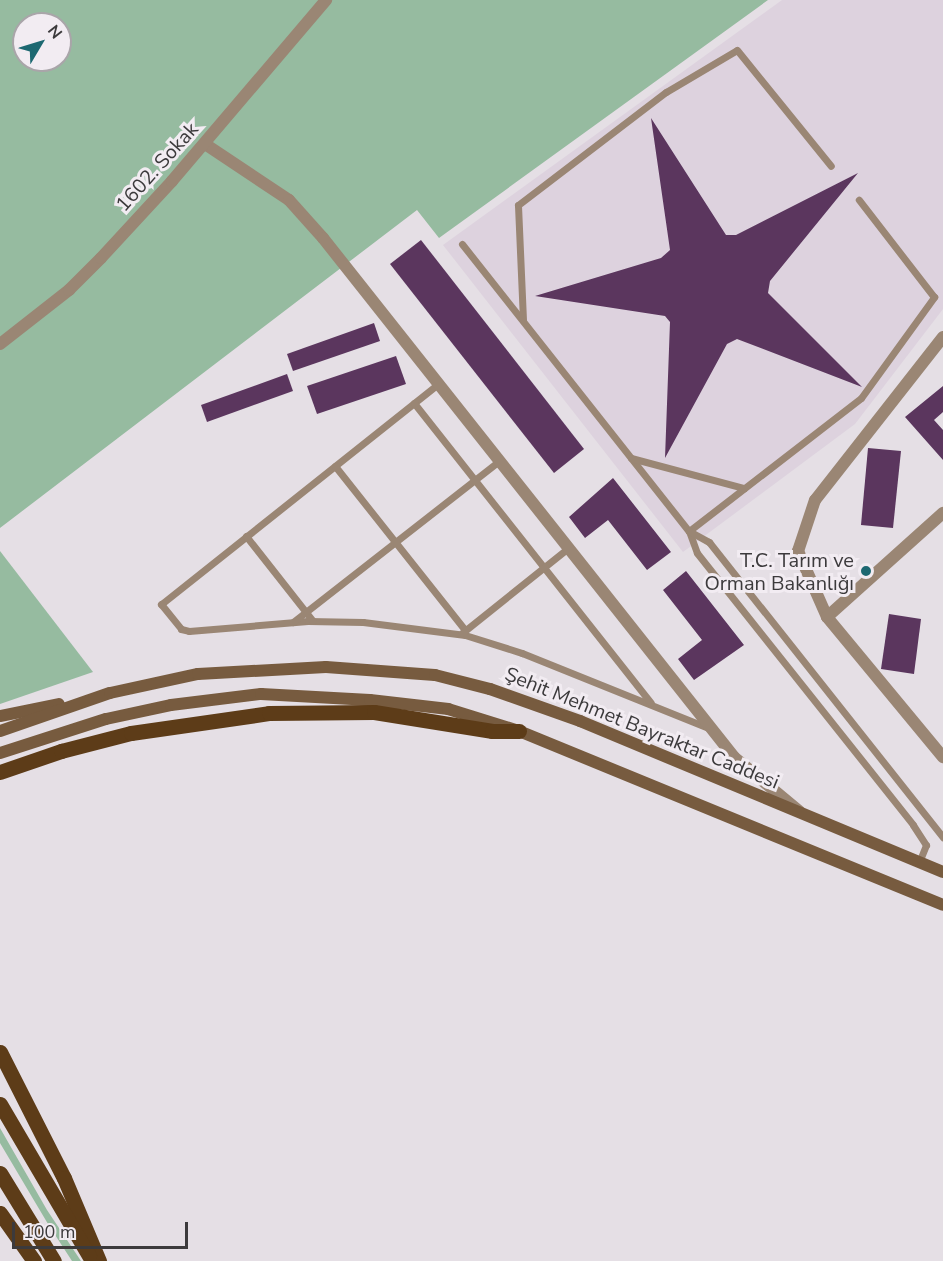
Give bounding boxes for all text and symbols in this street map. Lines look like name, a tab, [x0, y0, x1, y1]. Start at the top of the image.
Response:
north arrow	[12, 12, 72, 72]
text: N	[42, 21, 67, 44]
street label: 1602. Sokak	[111, 117, 203, 217]
place label: T.C. Tarım ve Orman Bakanlığı	[704, 548, 854, 595]
marker: T.C. Tarım ve Orman Bakanlığı	[859, 564, 873, 578]
street label: Şehit Mehmet Bayraktar Caddesi	[501, 662, 783, 794]
scale bar	[15, 1210, 190, 1248]
text: 100 m	[23, 1220, 75, 1244]

